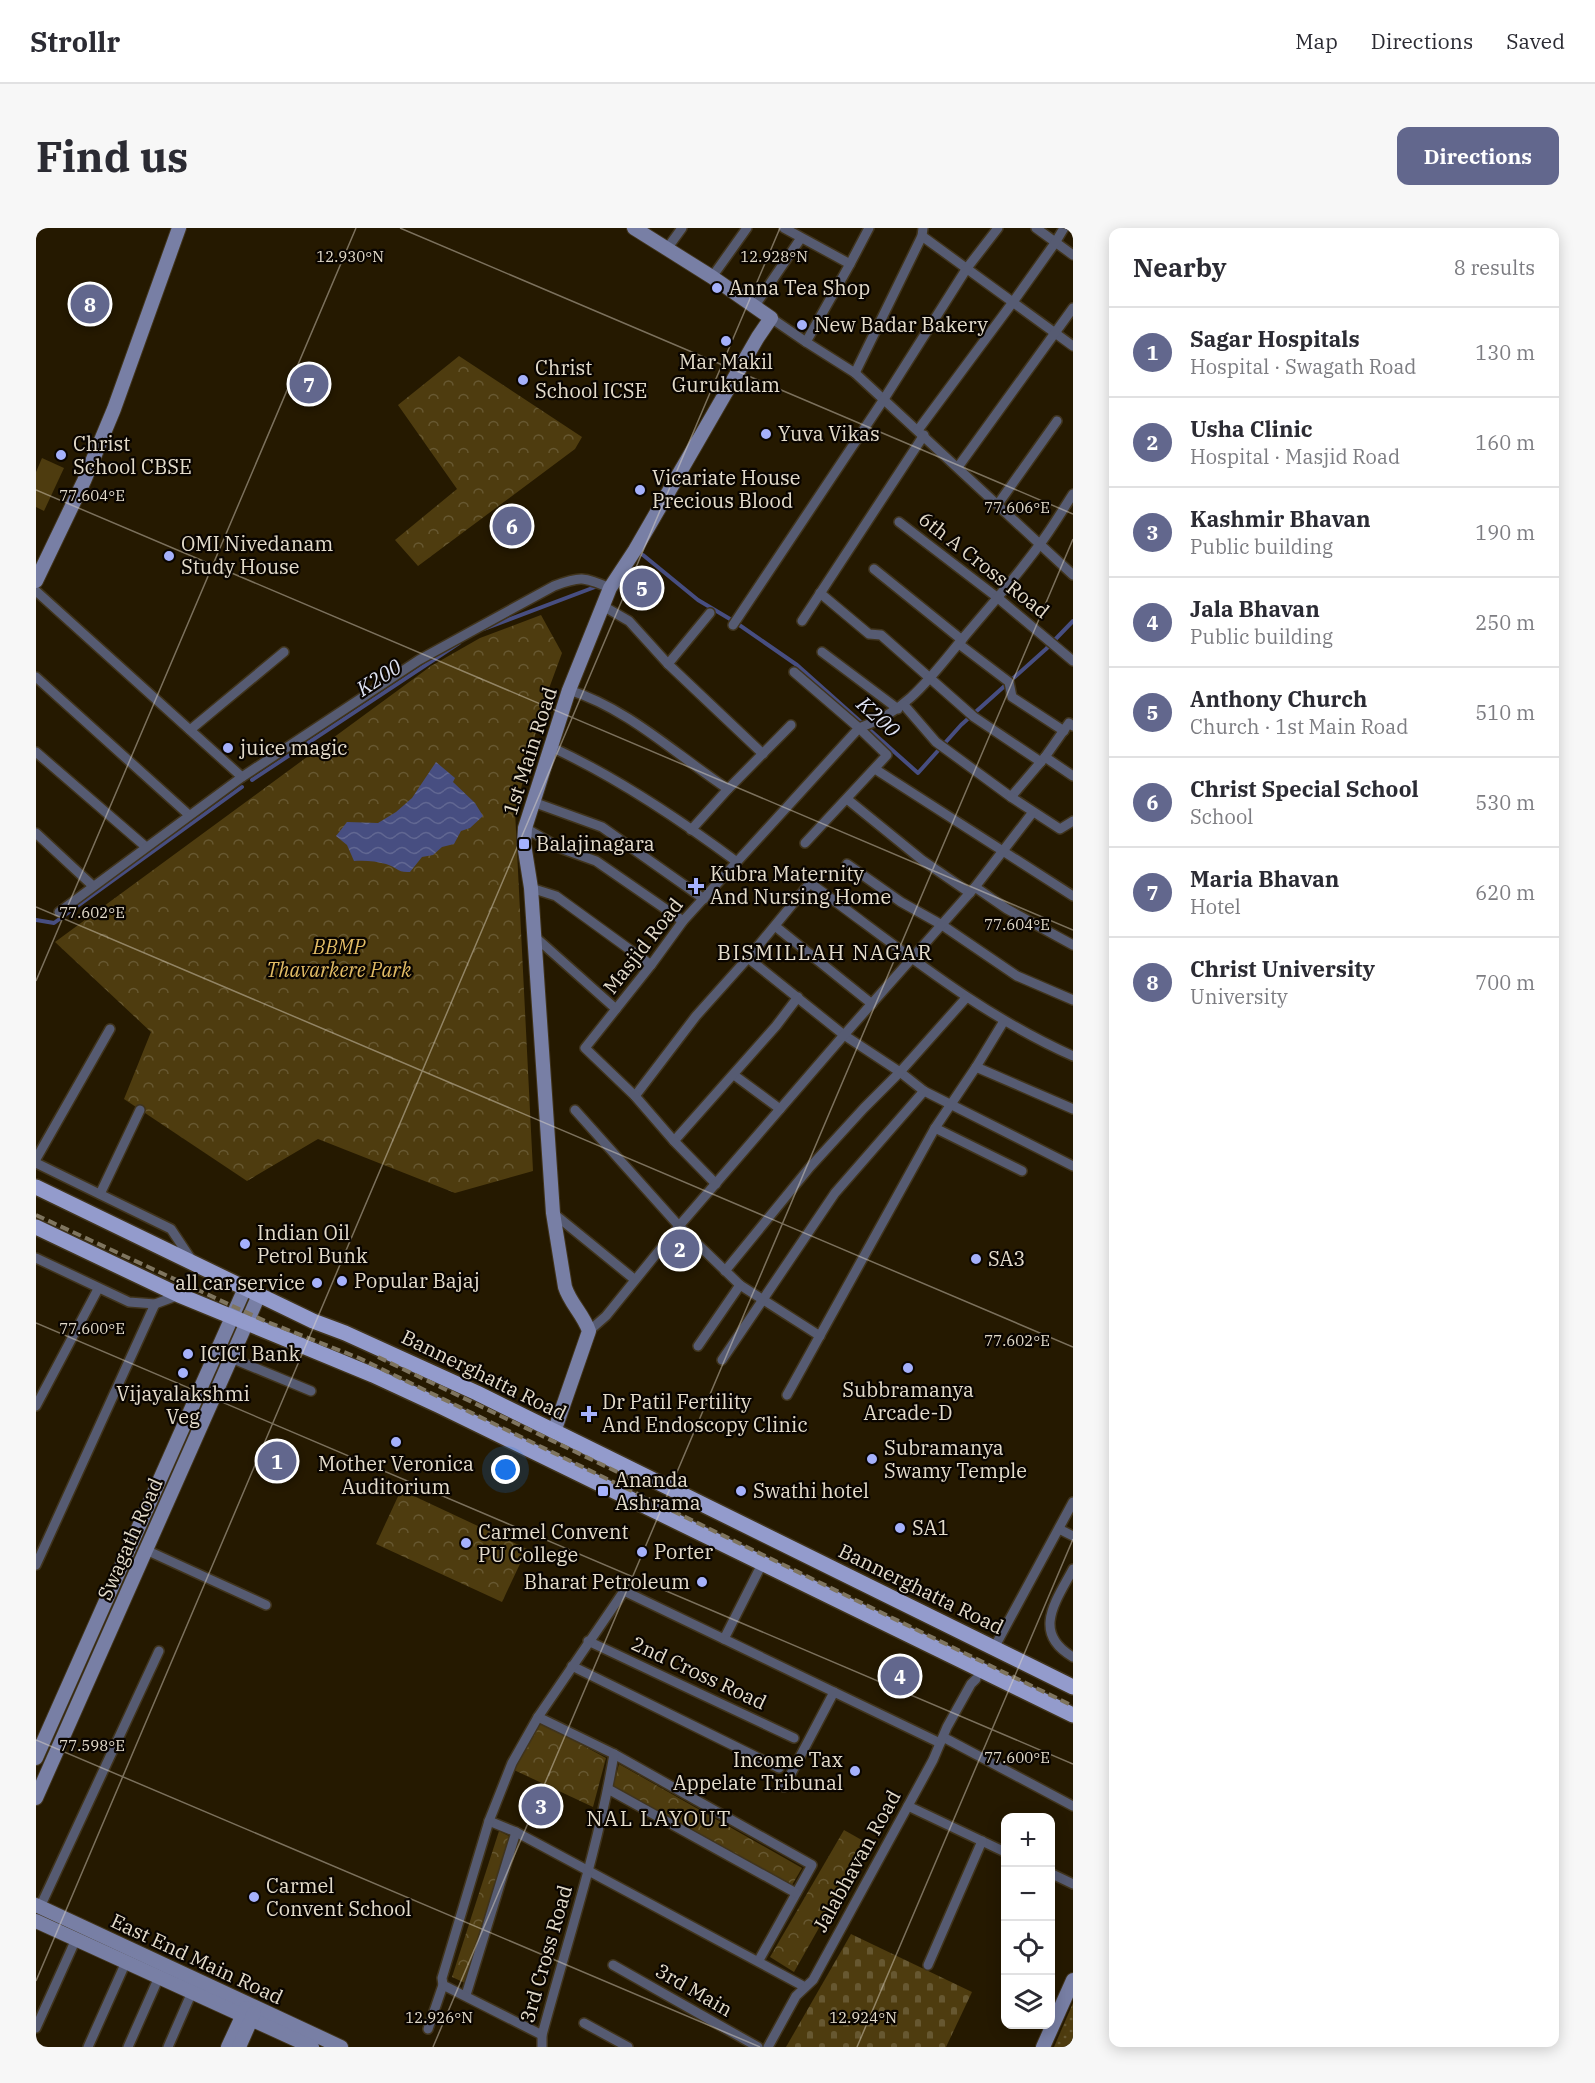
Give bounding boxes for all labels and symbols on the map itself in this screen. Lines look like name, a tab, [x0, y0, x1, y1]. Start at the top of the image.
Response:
text: 12.930°N	[316, 247, 384, 266]
text: 12.928°N	[740, 247, 808, 266]
place label: Anna Tea Shop	[729, 274, 870, 301]
marker: Anna Tea Shop	[710, 281, 724, 295]
pin: 8	[70, 282, 110, 326]
place label: New Badar Bakery	[814, 311, 988, 338]
marker: New Badar Bakery	[795, 318, 809, 332]
marker: Mar Makil Gurukulam	[719, 334, 733, 348]
place label: Mar Makil Gurukulam	[672, 348, 780, 398]
place label: Christ School ICSE	[535, 354, 647, 404]
pin: 7	[290, 362, 328, 406]
marker: Christ School ICSE	[516, 373, 530, 387]
place label: Yuva Vikas	[778, 420, 880, 447]
marker: Yuva Vikas	[759, 427, 773, 441]
place label: Christ School CBSE	[73, 430, 192, 480]
marker: Christ School CBSE	[54, 448, 68, 462]
place label: Vicariate House Precious Blood	[652, 464, 801, 514]
marker: Vicariate House Precious Blood	[633, 483, 647, 497]
text: 77.604°E	[59, 486, 125, 505]
text: 77.606°E	[984, 498, 1050, 517]
pin: 6	[492, 504, 532, 548]
street label: 6th A Cross Road	[913, 505, 1055, 624]
place label: OMI Nivedanam Study House	[181, 530, 333, 580]
marker: OMI Nivedanam Study House	[162, 549, 176, 563]
pin: 5	[622, 566, 662, 610]
water label: K200	[350, 652, 407, 703]
street label: 1st Main Road	[496, 683, 563, 818]
water label: K200	[851, 689, 906, 743]
place label: juice magic	[239, 734, 348, 761]
marker: juice magic	[221, 741, 235, 755]
place label: Balajinagara	[536, 830, 655, 857]
marker: Balajinagara	[517, 837, 531, 851]
place label: Kubra Maternity And Nursing Home	[710, 860, 891, 910]
marker: Kubra Maternity And Nursing Home	[687, 877, 705, 895]
street label: Masjid Road	[597, 892, 689, 999]
text: 77.602°E	[59, 903, 125, 922]
text: 77.604°E	[984, 915, 1050, 934]
park label: BBMP Thavarkere Park	[266, 933, 412, 983]
district label: BISMILLAH NAGAR	[717, 938, 933, 966]
place label: Indian Oil Petrol Bunk	[257, 1219, 368, 1269]
pin: 2	[660, 1226, 700, 1272]
marker: Indian Oil Petrol Bunk	[238, 1237, 252, 1251]
place label: SA3	[988, 1245, 1025, 1272]
marker: SA3	[969, 1252, 983, 1266]
place label: Popular Bajaj	[354, 1267, 480, 1294]
place label: all car service	[175, 1269, 305, 1296]
marker: Popular Bajaj	[335, 1274, 349, 1288]
marker: all car service	[310, 1276, 324, 1290]
text: 77.600°E	[59, 1319, 125, 1338]
street label: Bannerghatta Road	[397, 1323, 571, 1426]
text: 77.602°E	[984, 1331, 1050, 1350]
place label: ICICI Bank	[200, 1340, 300, 1367]
marker: ICICI Bank	[181, 1347, 195, 1361]
marker: Subbramanya Arcade-D	[901, 1361, 915, 1375]
marker: Vijayalakshmi Veg	[176, 1366, 190, 1380]
place label: Subbramanya Arcade-D	[842, 1376, 974, 1426]
place label: Vijayalakshmi Veg	[116, 1380, 250, 1430]
place label: Dr Patil Fertility And Endoscopy Clinic	[602, 1388, 808, 1438]
marker: Dr Patil Fertility And Endoscopy Clinic	[580, 1405, 598, 1423]
place label: Subramanya Swamy Temple	[884, 1434, 1027, 1484]
marker: Mother Veronica Auditorium	[389, 1435, 403, 1449]
pin: 1	[258, 1438, 296, 1484]
place label: Mother Veronica Auditorium	[318, 1450, 474, 1500]
marker: Subramanya Swamy Temple	[865, 1452, 879, 1466]
your location	[491, 1455, 520, 1484]
place label: Ananda Ashrama	[615, 1466, 701, 1516]
street label: Swagath Road	[90, 1473, 169, 1604]
place label: Swathi hotel	[753, 1477, 869, 1504]
marker: Ananda Ashrama	[596, 1484, 610, 1498]
marker: Swathi hotel	[734, 1484, 748, 1498]
place label: SA1	[912, 1514, 949, 1541]
place label: Carmel Convent PU College	[478, 1518, 629, 1568]
marker: SA1	[893, 1521, 907, 1535]
marker: Carmel Convent PU College	[459, 1536, 473, 1550]
street label: Bannerghatta Road	[834, 1537, 1008, 1640]
place label: Porter	[654, 1538, 713, 1565]
marker: Porter	[635, 1545, 649, 1559]
place label: Bharat Petroleum	[524, 1568, 690, 1595]
marker: Bharat Petroleum	[695, 1575, 709, 1589]
street label: 2nd Cross Road	[627, 1629, 771, 1716]
pin: 4	[880, 1654, 920, 1698]
text: 77.598°E	[59, 1736, 125, 1755]
place label: Income Tax Appelate Tribunal	[673, 1746, 843, 1796]
text: 77.600°E	[984, 1748, 1050, 1767]
marker: Income Tax Appelate Tribunal	[848, 1764, 862, 1778]
pin: 3	[522, 1784, 560, 1828]
street label: Jalabhavan Road	[806, 1785, 907, 1937]
district label: NAL LAYOUT	[586, 1804, 732, 1832]
place label: Carmel Convent School	[266, 1872, 412, 1922]
street label: 3rd Cross Road	[513, 1882, 578, 2026]
marker: Carmel Convent School	[247, 1890, 261, 1904]
street label: East End Main Road	[107, 1907, 288, 2010]
street label: 3rd Main	[651, 1957, 738, 2023]
text: 12.926°N	[405, 2008, 473, 2027]
text: 12.924°N	[829, 2008, 897, 2027]

